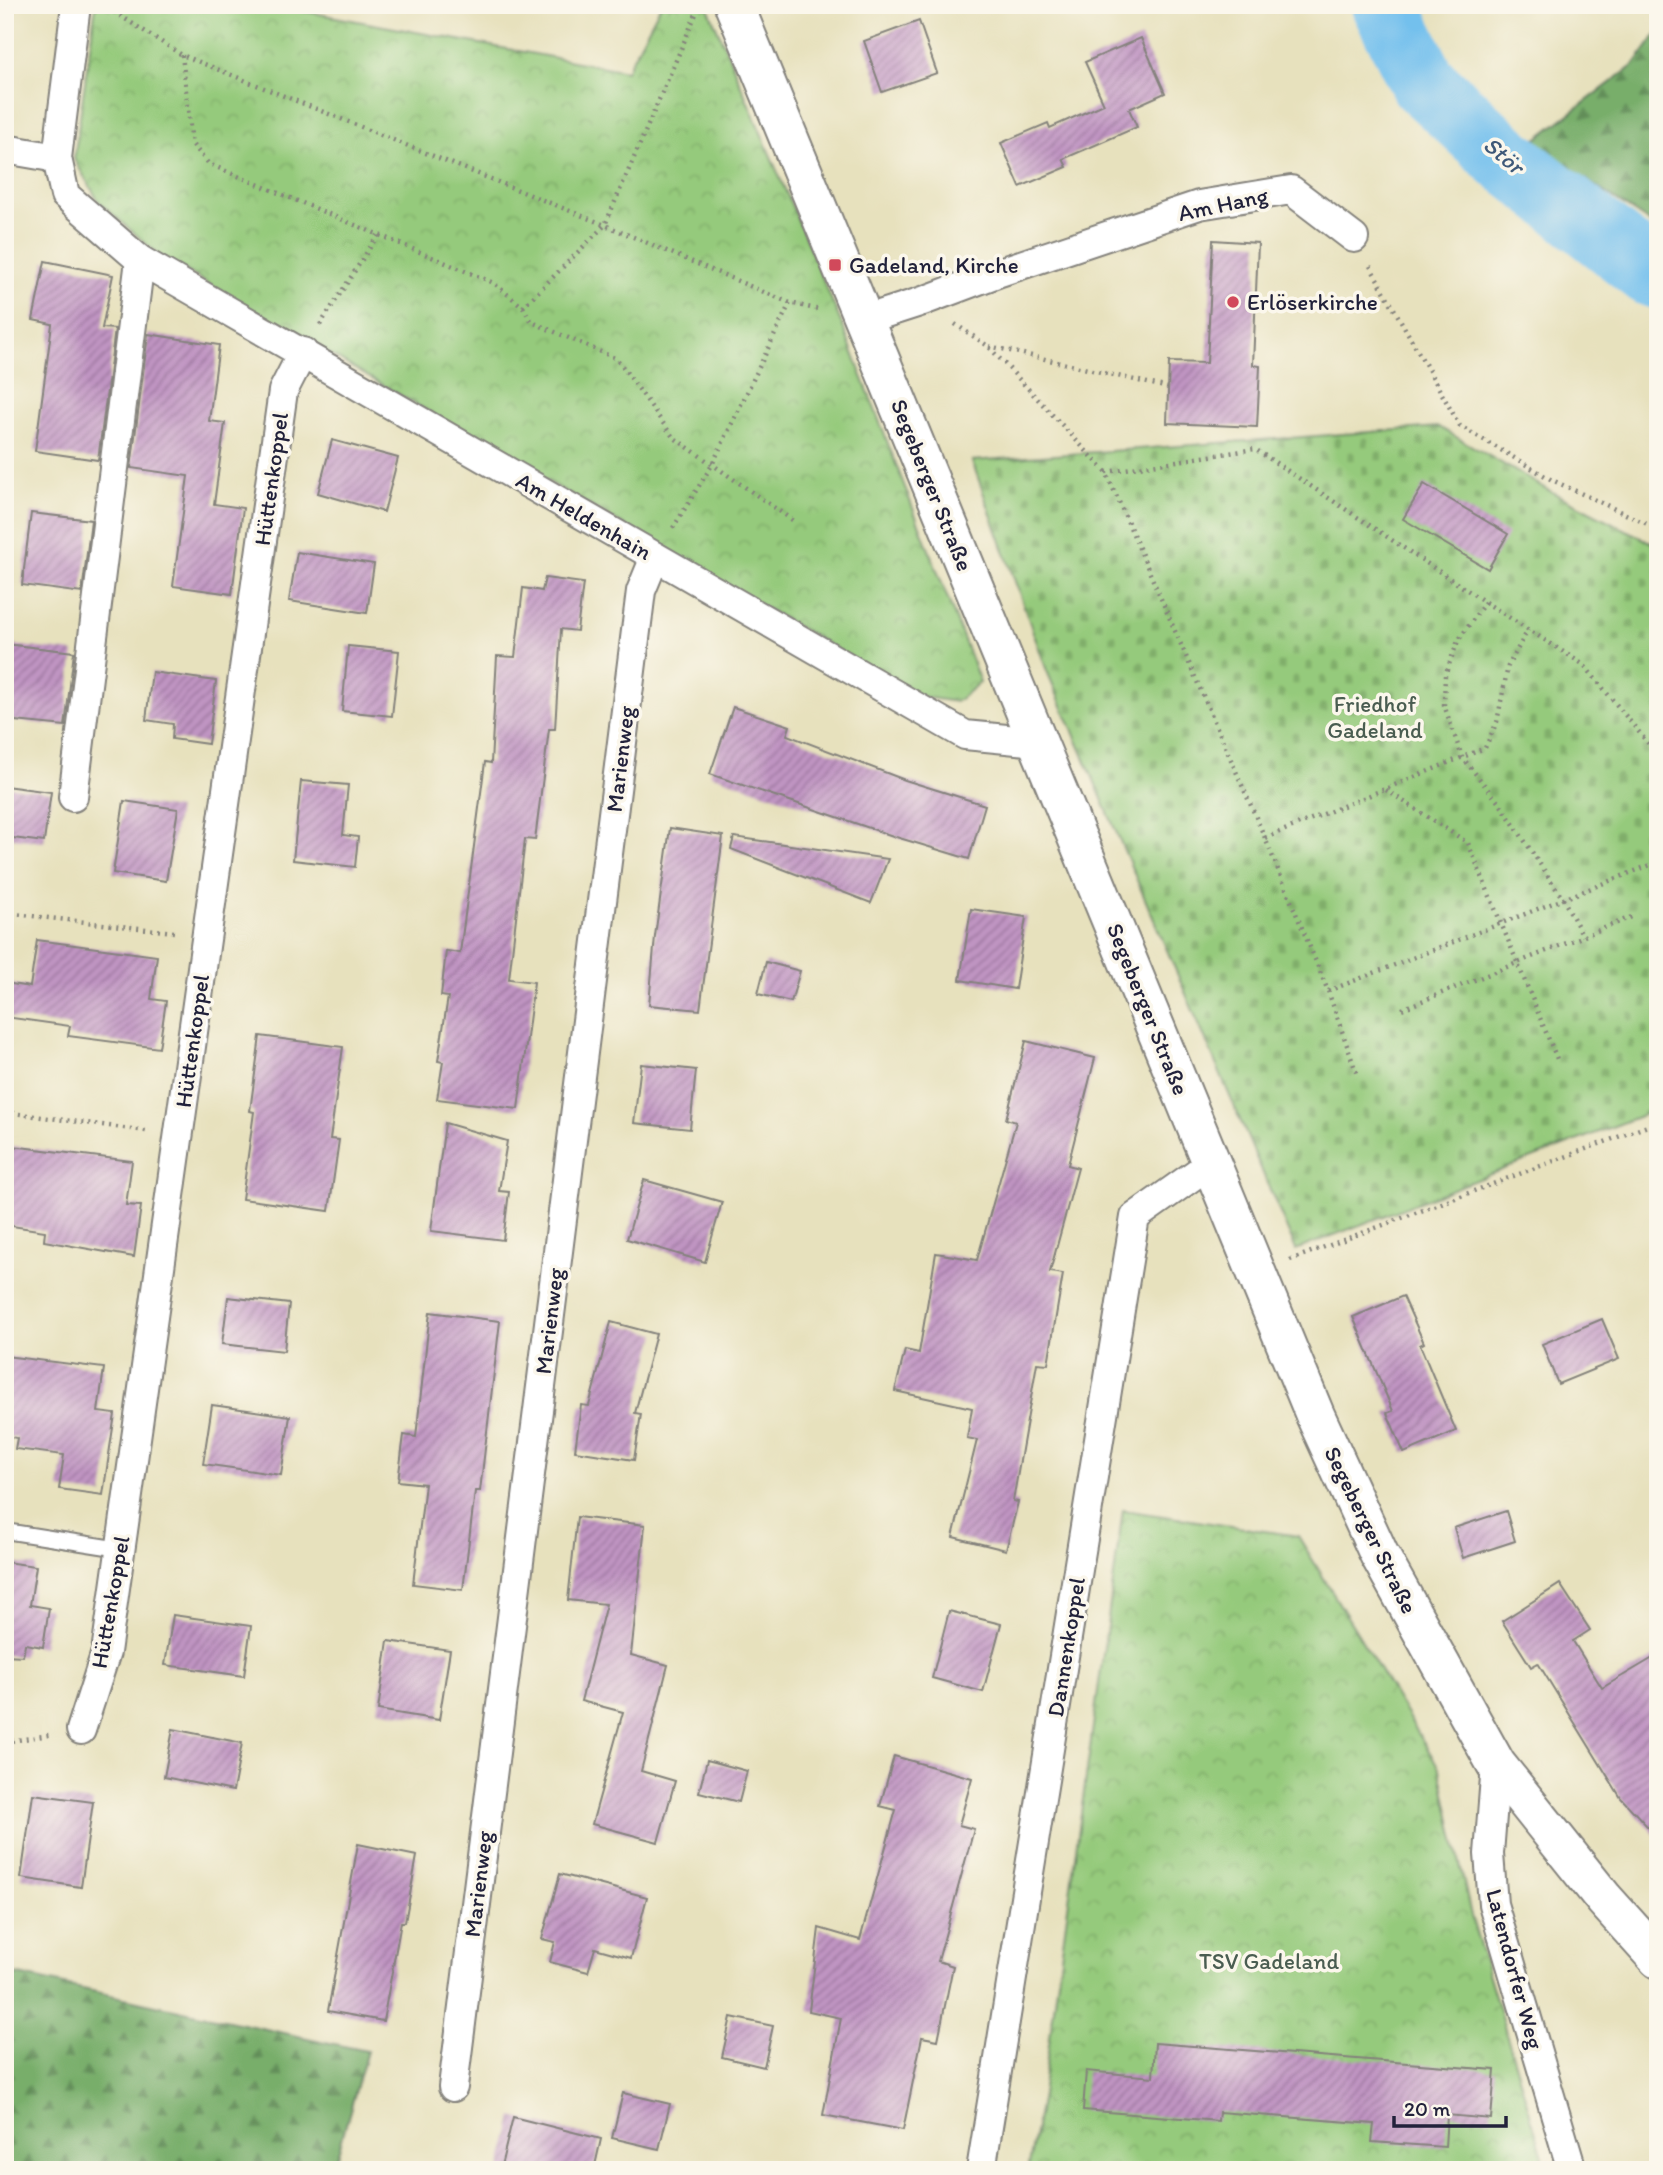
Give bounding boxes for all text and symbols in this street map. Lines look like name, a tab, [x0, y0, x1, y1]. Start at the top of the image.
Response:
water label: Stör	[1478, 130, 1532, 182]
street label: Am Hang	[1175, 181, 1271, 227]
place label: Gadeland, Kirche	[849, 251, 1019, 279]
marker: Gadeland, Kirche	[827, 257, 843, 273]
place label: Erlöserkirche	[1247, 288, 1378, 316]
marker: Erlöserkirche	[1225, 294, 1241, 310]
street label: Segeberger Straße	[885, 395, 979, 575]
street label: Hüttenkoppel	[248, 410, 294, 547]
street label: Am Heldenhain	[511, 466, 657, 566]
park label: Friedhof Gadeland	[1327, 690, 1423, 744]
street label: Marienweg	[600, 704, 640, 814]
street label: Segeberger Straße	[1101, 919, 1195, 1099]
street label: Hüttenkoppel	[169, 972, 215, 1109]
street label: Marienweg	[529, 1266, 569, 1376]
street label: Segeberger Straße	[1318, 1442, 1424, 1618]
street label: Hüttenkoppel	[85, 1533, 136, 1671]
street label: Dannenkoppel	[1041, 1575, 1091, 1719]
street label: Marienweg	[458, 1829, 498, 1939]
street label: Latendorfer Weg	[1480, 1886, 1550, 2052]
park label: TSV Gadeland	[1199, 1947, 1339, 1975]
scale bar	[1394, 2084, 1506, 2128]
text: 20 m	[1404, 2096, 1451, 2121]

